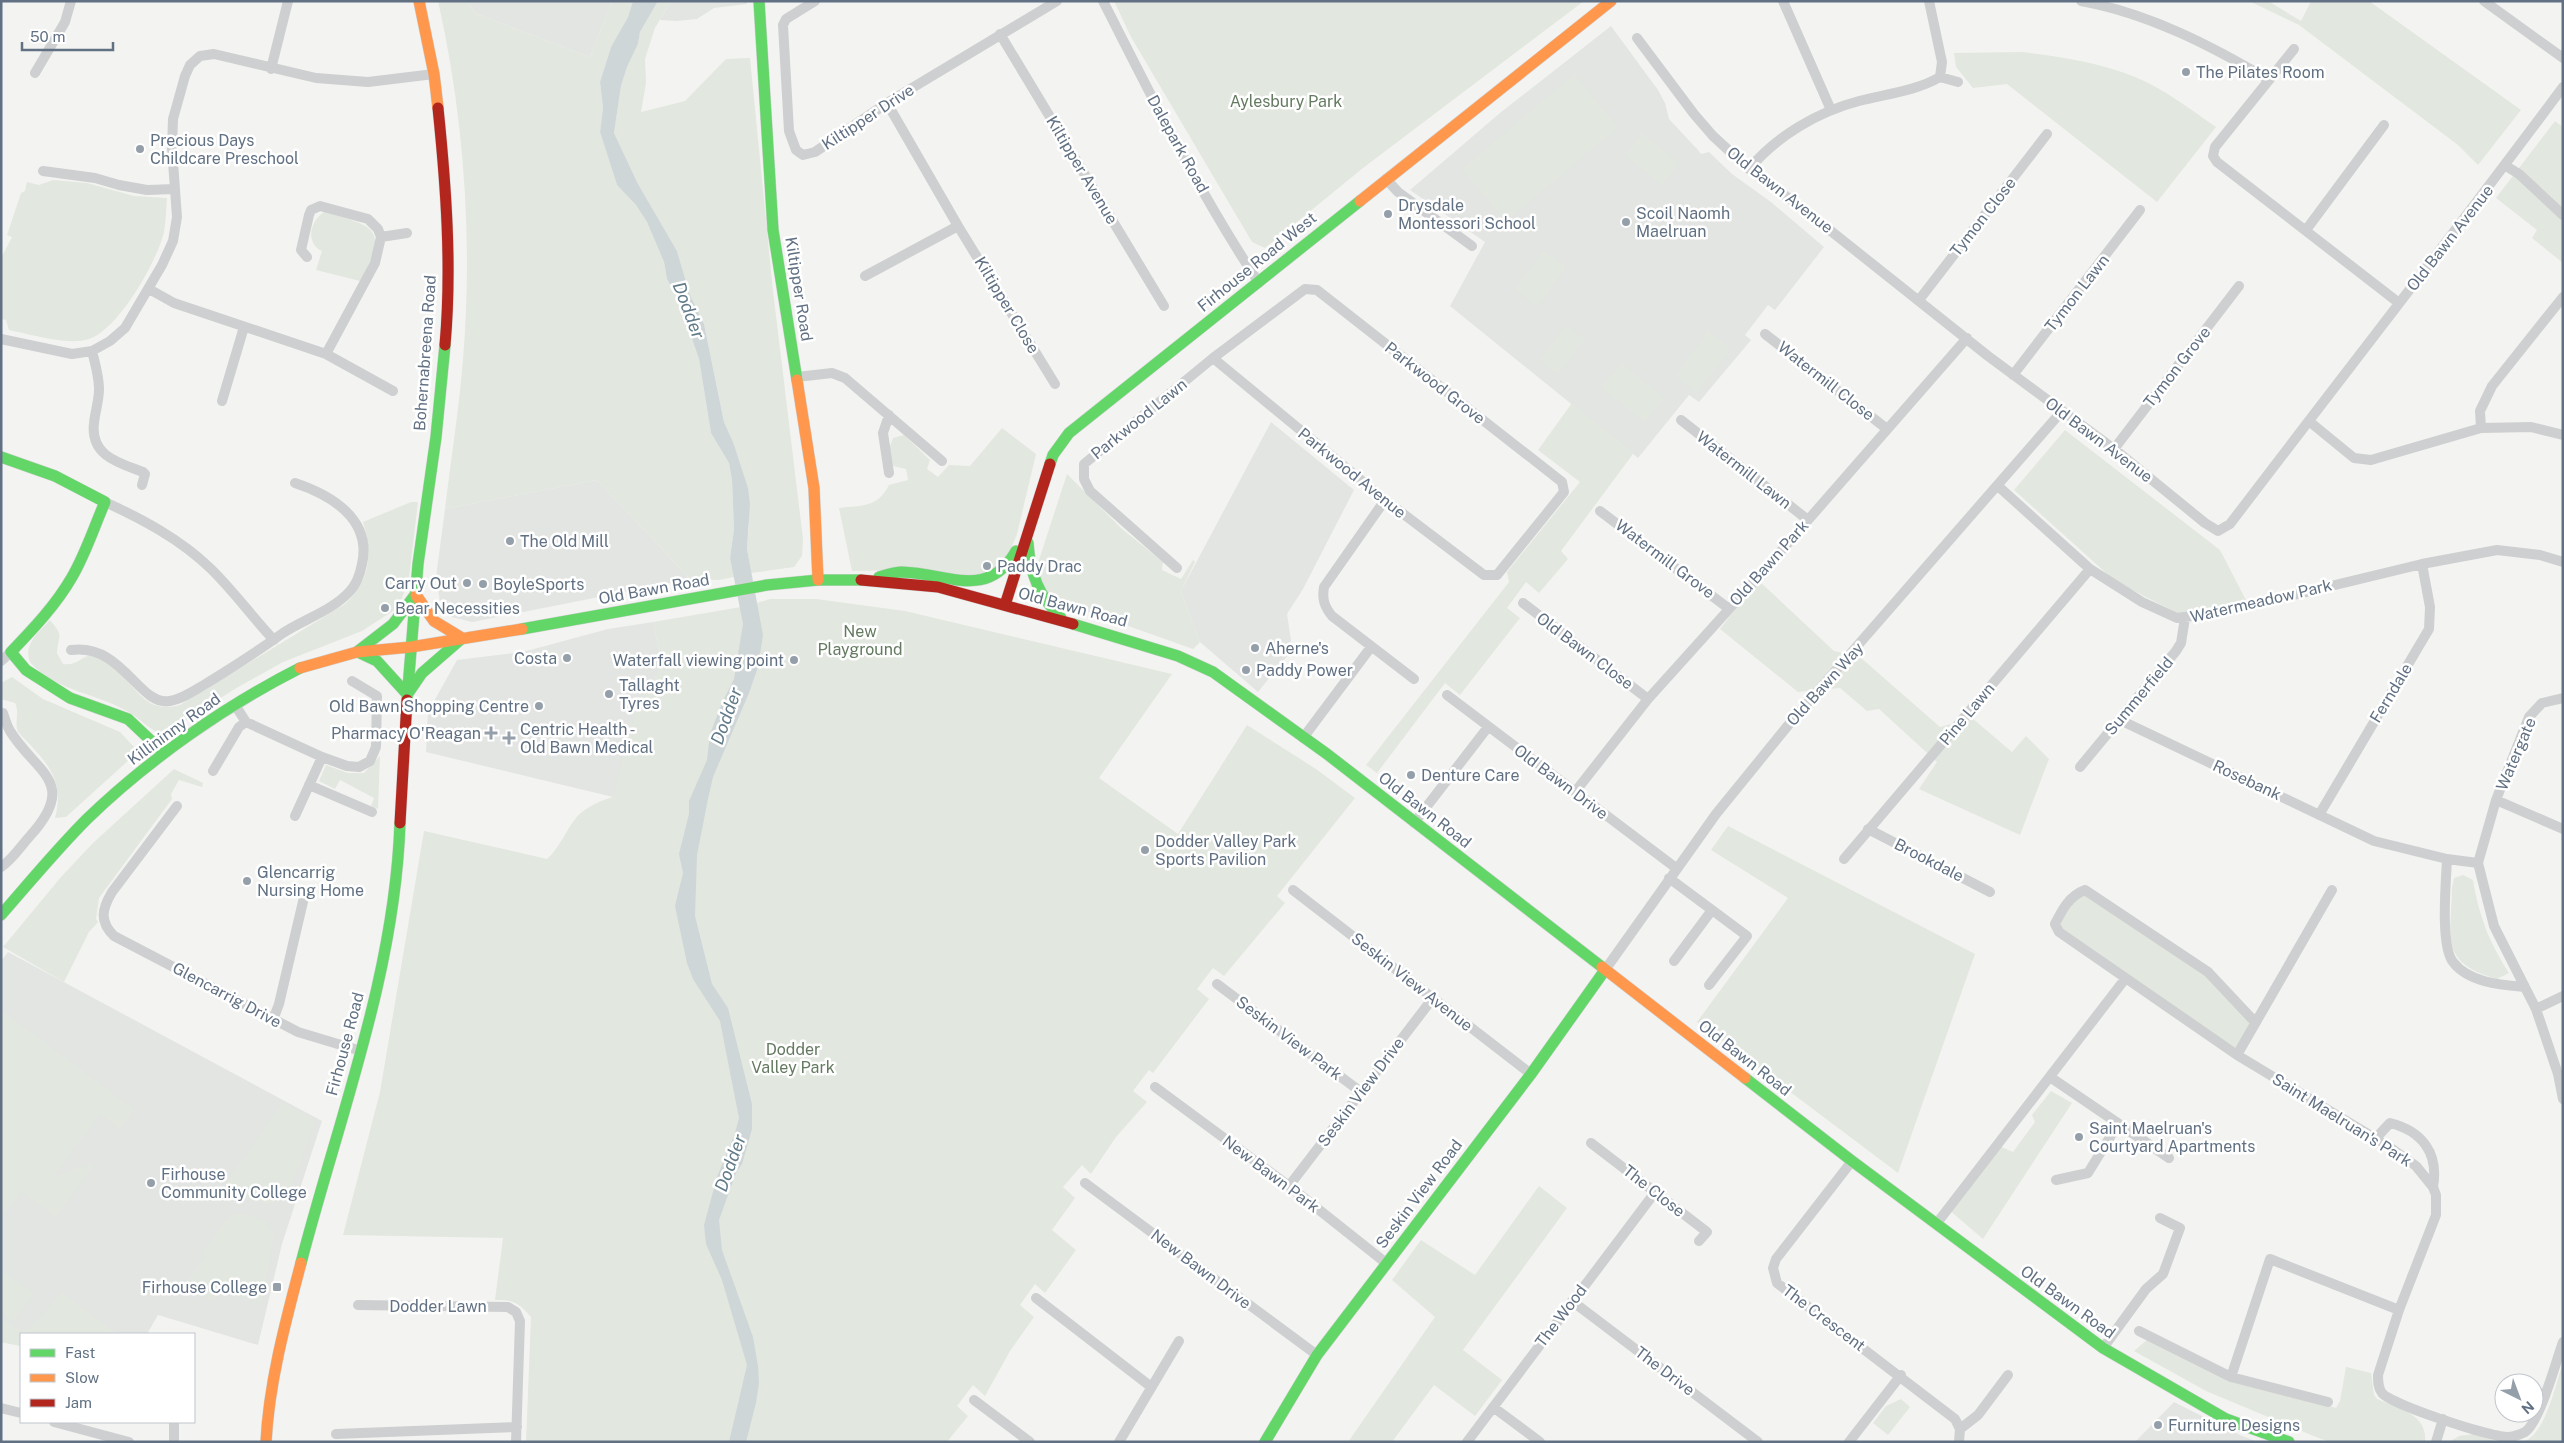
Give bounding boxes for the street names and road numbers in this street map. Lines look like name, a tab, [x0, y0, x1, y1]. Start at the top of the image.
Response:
street label: Kiltipper Drive	[818, 80, 918, 154]
street label: Dalepark Road	[1143, 92, 1213, 196]
street label: Kiltipper Avenue	[1042, 113, 1122, 227]
street label: Old Bawn Avenue	[1723, 143, 1837, 237]
street label: Tymon Close	[1946, 174, 2020, 260]
street label: Old Bawn Avenue	[2403, 181, 2497, 295]
street label: Firhouse Road West	[1194, 208, 1320, 316]
street label: Kiltipper Road	[781, 235, 817, 343]
street label: Tymon Lawn	[2041, 251, 2113, 335]
street label: Kiltipper Close	[971, 253, 1043, 357]
street label: Bohernabreena Road	[410, 274, 440, 432]
street label: Tymon Grove	[2140, 323, 2214, 411]
street label: Watermill Close	[1774, 337, 1878, 425]
street label: Parkwood Grove	[1381, 338, 1489, 428]
street label: Parkwood Lawn	[1087, 375, 1191, 463]
street label: Old Bawn Avenue	[2042, 393, 2156, 487]
street label: Parkwood Avenue	[1294, 424, 1410, 522]
street label: Watermill Lawn	[1693, 427, 1795, 513]
street label: Watermill Grove	[1612, 515, 1718, 603]
street label: Old Bawn Park	[1726, 516, 1812, 610]
street label: Old Bawn Road	[597, 570, 711, 608]
street label: Watermeadow Park	[2188, 575, 2334, 627]
street label: Old Bawn Road	[1016, 583, 1130, 631]
street label: Old Bawn Close	[1533, 608, 1637, 694]
street label: Old Bawn Way	[1783, 638, 1868, 730]
street label: Summerfield	[2101, 653, 2177, 739]
street label: Ferndale	[2366, 660, 2416, 726]
street label: Pine Lawn	[1935, 679, 1999, 749]
street label: Killininny Road	[124, 689, 224, 769]
street label: Watergate	[2492, 715, 2540, 793]
street label: Old Bawn Drive	[1510, 740, 1612, 824]
street label: Rosebank	[2210, 756, 2284, 804]
street label: Old Bawn Road	[1375, 768, 1475, 852]
street label: Brookdale	[1891, 834, 1967, 886]
street label: Seskin View Avenue	[1348, 929, 1476, 1035]
street label: Glencarrig Drive	[169, 958, 285, 1032]
street label: Firhouse Road	[322, 990, 368, 1098]
street label: Seskin View Park	[1232, 992, 1346, 1084]
street label: Old Bawn Road	[1695, 1016, 1795, 1100]
street label: Seskin View Drive	[1314, 1034, 1408, 1150]
street label: Saint Maelruan's Park	[2269, 1069, 2415, 1171]
street label: New Bawn Park	[1219, 1131, 1323, 1217]
street label: Seskin View Road	[1372, 1136, 1466, 1252]
street label: The Close	[1619, 1161, 1689, 1221]
street label: New Bawn Drive	[1147, 1225, 1255, 1313]
street label: Old Bawn Road	[2017, 1261, 2119, 1343]
street label: The Wood	[1531, 1281, 1591, 1351]
street label: The Crescent	[1779, 1281, 1869, 1355]
street label: Dodder Lawn	[389, 1297, 487, 1316]
street label: The Drive	[1631, 1342, 1699, 1400]

